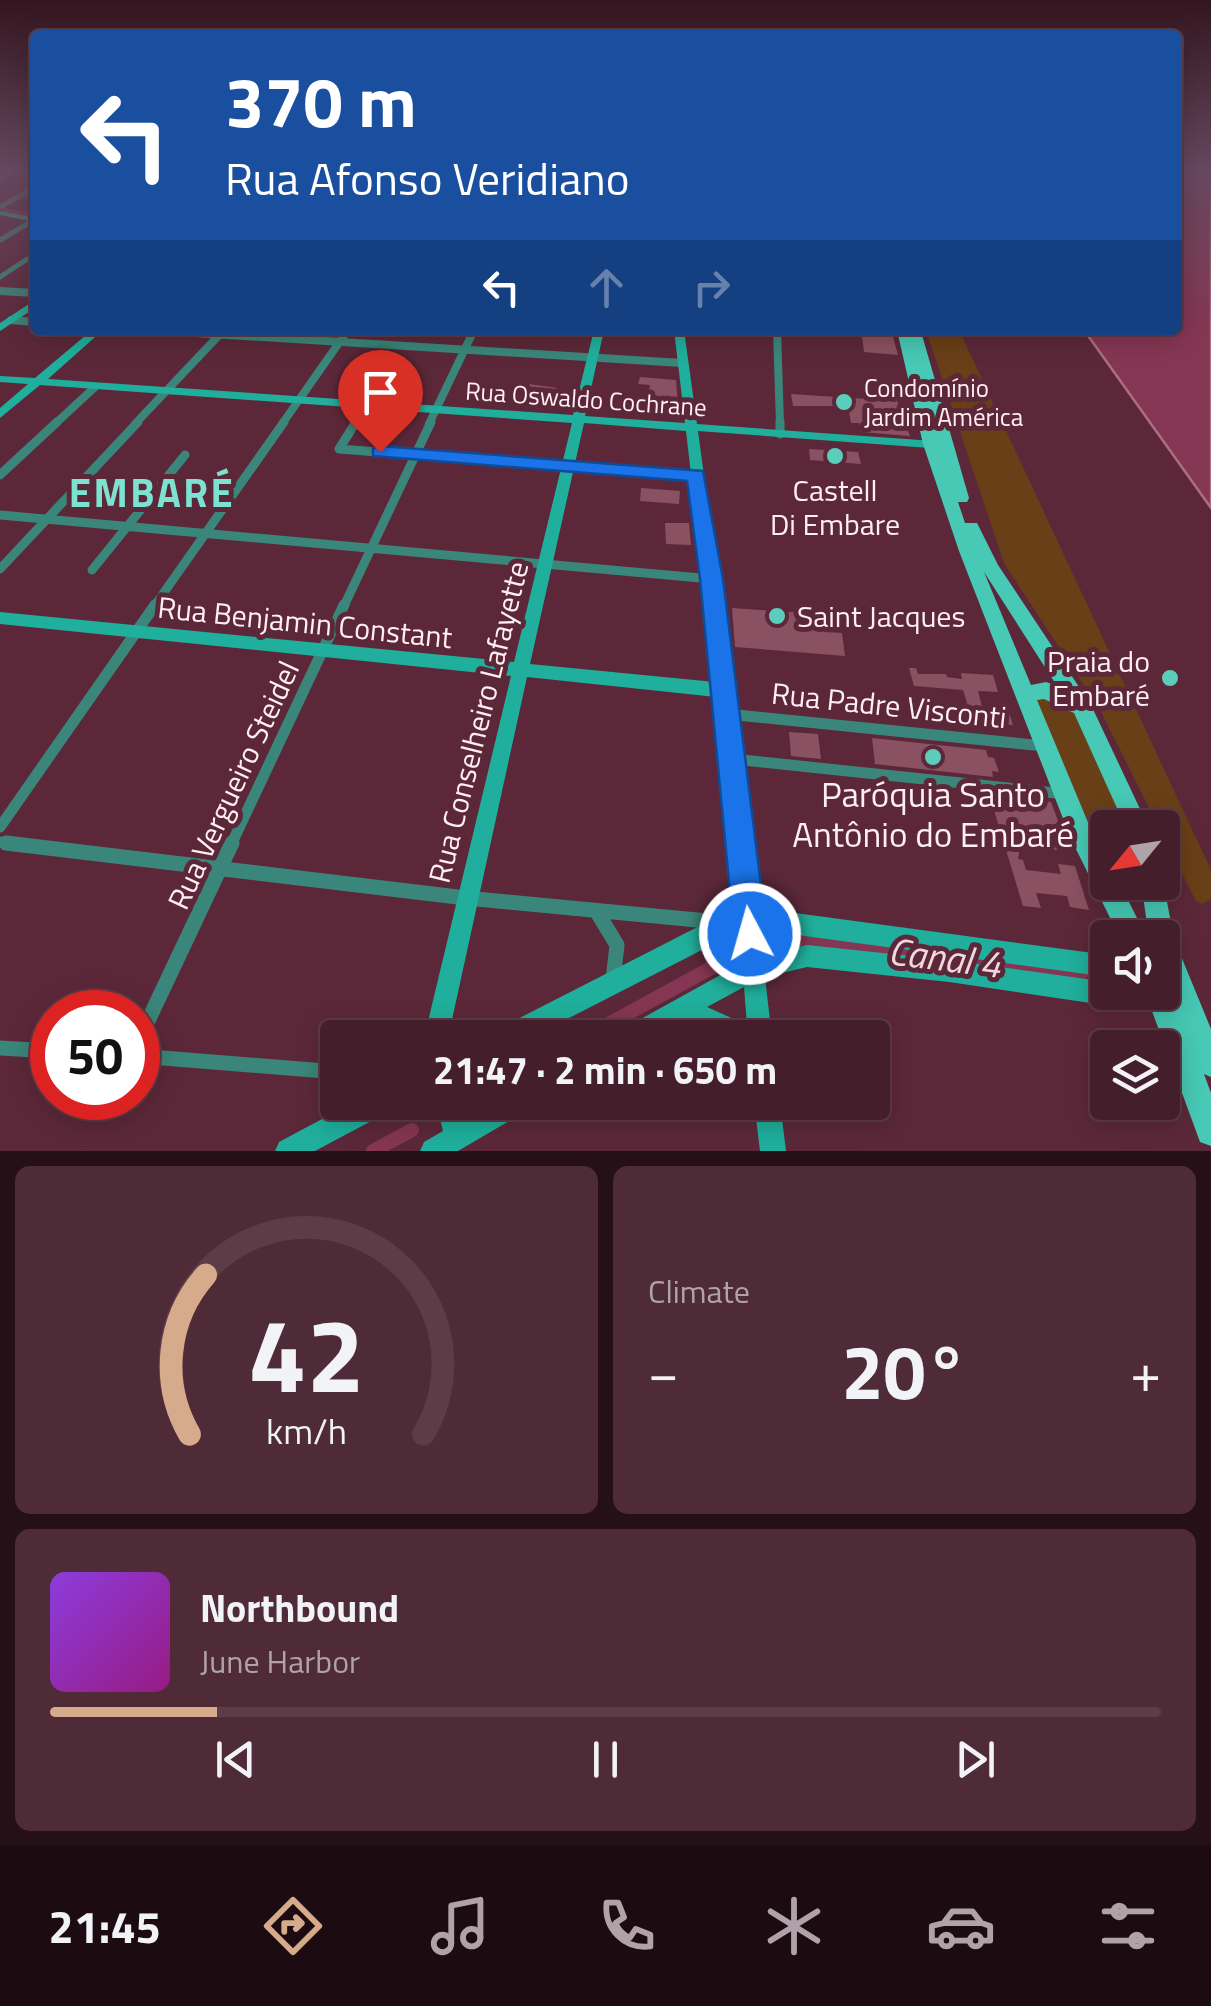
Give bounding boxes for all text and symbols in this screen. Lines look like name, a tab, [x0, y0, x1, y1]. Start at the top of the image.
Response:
text: 370 m	[225, 48, 417, 154]
icon: left	[60, 70, 190, 200]
text: Rua Afonso Veridiano	[225, 144, 629, 212]
icon: left	[474, 260, 529, 315]
icon: ahead	[579, 260, 634, 315]
icon: right	[684, 260, 739, 315]
pin	[338, 350, 423, 453]
icon: arrive	[353, 365, 408, 420]
place label: Condomínio Jardim América	[864, 369, 1024, 436]
street label: Rua Oswaldo Cochrane	[464, 372, 708, 426]
marker: Condomínio Jardim América	[833, 391, 855, 413]
marker: Castell Di Embare	[824, 445, 846, 467]
district label: EMBARÉ	[69, 462, 235, 523]
place label: Castell Di Embare	[770, 467, 900, 547]
street label: Rua Conselheiro Lafayette	[416, 556, 540, 888]
street label: Rua Benjamin Constant	[156, 584, 455, 660]
place label: Saint Jacques	[797, 593, 965, 639]
marker: Saint Jacques	[766, 605, 788, 627]
place label: Praia do Embaré	[1047, 638, 1150, 718]
street label: Rua Vergueiro Steidel	[155, 653, 311, 917]
marker: Praia do Embaré	[1159, 667, 1181, 689]
street label: Rua Padre Visconti	[769, 670, 1009, 740]
marker: Paróquia Santo Antônio do Embaré	[922, 746, 944, 768]
place label: Paróquia Santo Antônio do Embaré	[792, 767, 1074, 861]
north arrow	[1090, 810, 1180, 900]
map controls	[1090, 810, 1180, 1120]
position arrow	[698, 882, 802, 986]
button: sound	[1090, 920, 1180, 1010]
water label: Canal 4	[885, 921, 1006, 993]
speed limit sign: 50	[30, 990, 160, 1120]
button: layers	[1090, 1030, 1180, 1120]
text: 21:47 · 2 min · 650 m	[433, 1041, 777, 1099]
text: Climate	[648, 1267, 750, 1315]
text: 42	[248, 1274, 365, 1432]
text: 20°	[841, 1314, 968, 1428]
text: −	[648, 1330, 679, 1413]
text: +	[1130, 1330, 1161, 1413]
text: km/h	[266, 1403, 347, 1458]
text: Northbound	[200, 1579, 399, 1637]
text: June Harbor	[200, 1637, 360, 1685]
icon: previous	[208, 1732, 263, 1787]
icon: pause	[578, 1732, 633, 1787]
icon: next	[948, 1732, 1003, 1787]
icon: directions	[258, 1891, 328, 1961]
icon: music	[425, 1891, 495, 1961]
icon: phone	[592, 1891, 662, 1961]
icon: climate	[759, 1891, 829, 1961]
icon: car	[926, 1891, 996, 1961]
icon: filters	[1093, 1891, 1163, 1961]
text: 21:45	[48, 1892, 161, 1960]

